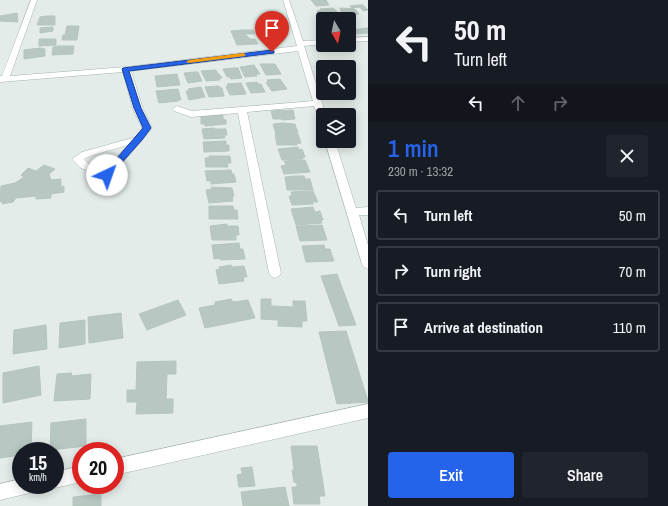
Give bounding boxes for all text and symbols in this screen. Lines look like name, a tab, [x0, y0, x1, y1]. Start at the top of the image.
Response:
pin	[255, 11, 289, 52]
text: 50 m	[454, 11, 506, 49]
north arrow	[316, 12, 356, 52]
map controls	[316, 12, 356, 148]
icon: left	[388, 16, 440, 68]
icon: arrive	[261, 17, 283, 39]
text: Turn left	[454, 47, 507, 72]
button: search	[316, 60, 356, 100]
icon: left	[465, 92, 487, 114]
icon: ahead	[507, 92, 529, 114]
icon: right	[549, 92, 571, 114]
button: layers	[316, 108, 356, 148]
text: 1 min	[388, 132, 439, 164]
button: close	[606, 135, 648, 177]
position arrow	[86, 154, 128, 196]
text: 230 m · 13:32	[388, 163, 453, 180]
icon: left	[390, 204, 412, 226]
text: Turn left	[424, 205, 472, 226]
text: 50 m	[619, 205, 646, 226]
icon: right	[390, 260, 412, 282]
text: Turn right	[424, 261, 481, 282]
text: 70 m	[619, 261, 646, 282]
icon: arrive	[390, 316, 412, 338]
text: Arrive at destination	[424, 317, 543, 338]
text: 110 m	[613, 317, 646, 338]
speed limit sign: 20	[72, 442, 124, 494]
text: 15	[29, 449, 47, 476]
button: Exit	[388, 452, 514, 498]
button: Share	[522, 452, 648, 498]
text: km/h	[29, 471, 47, 484]

